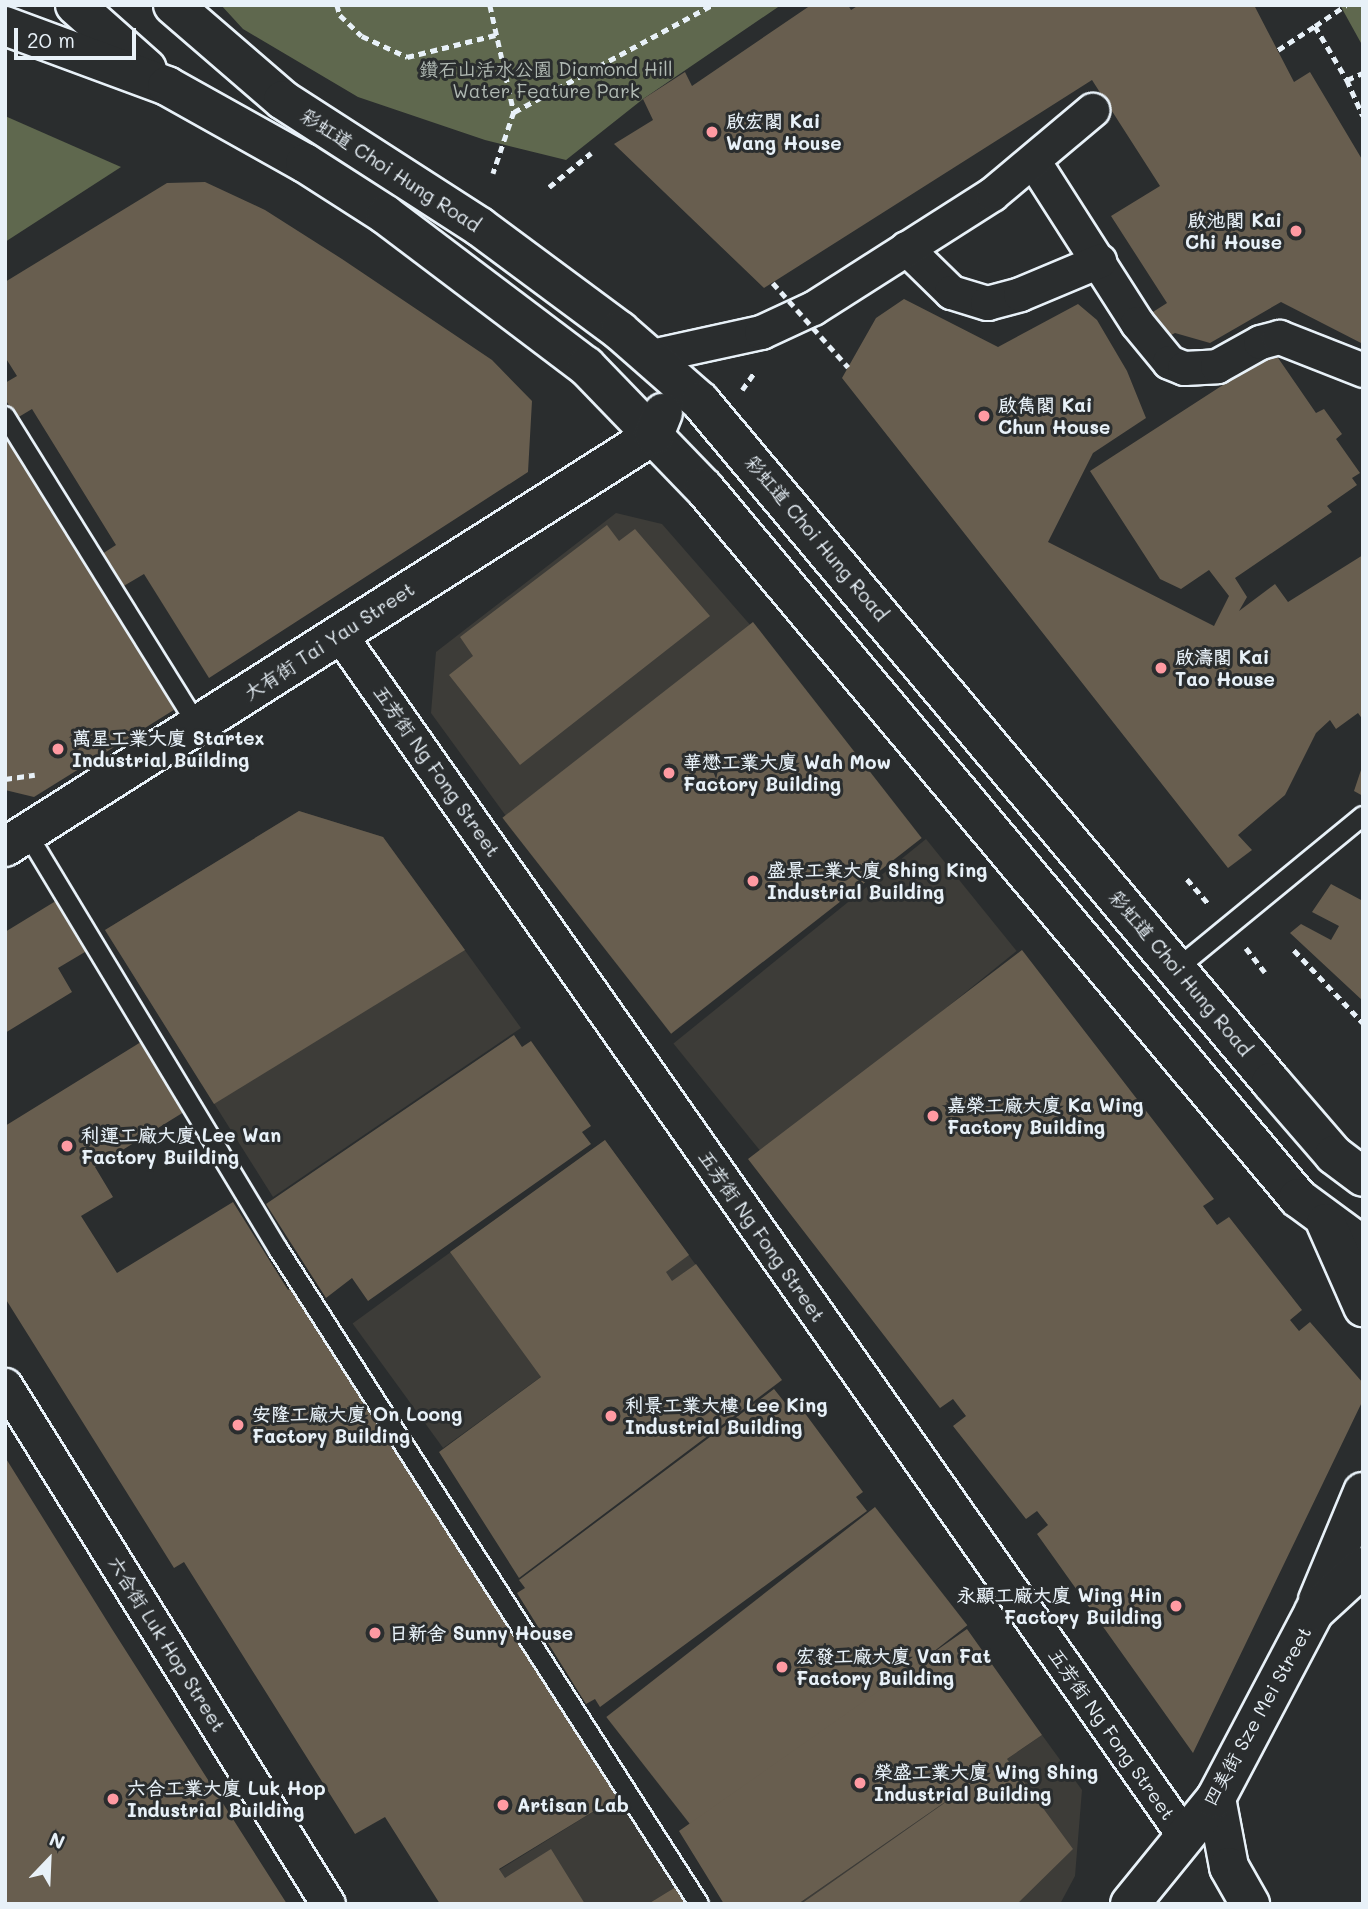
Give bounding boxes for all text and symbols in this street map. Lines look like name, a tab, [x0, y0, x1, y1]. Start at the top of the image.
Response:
scale bar	[18, 14, 140, 58]
text: 20 m	[27, 26, 75, 53]
park label: 鑽石山活水公園 Diamond Hill Water Feature Park	[419, 58, 673, 102]
street label: 彩虹道 Choi Hung Road	[297, 103, 485, 237]
place label: 啟宏閣 Kai Wang House	[726, 110, 842, 154]
marker: 啟宏閣 Kai Wang House	[704, 124, 720, 140]
place label: 啟池閣 Kai Chi House	[1185, 209, 1282, 253]
marker: 啟池閣 Kai Chi House	[1288, 223, 1304, 239]
place label: 啟雋閣 Kai Chun House	[998, 394, 1110, 438]
marker: 啟雋閣 Kai Chun House	[976, 408, 992, 424]
street label: 彩虹道 Choi Hung Road	[741, 450, 893, 626]
street label: 大有街 Tai Yau Street	[240, 577, 418, 705]
place label: 啟濤閣 Kai Tao House	[1175, 646, 1275, 690]
marker: 啟濤閣 Kai Tao House	[1153, 660, 1169, 676]
street label: 五芳街 Ng Fong Street	[369, 681, 505, 861]
place label: 萬星工業大廈 Startex Industrial Building	[72, 727, 264, 771]
marker: 萬星工業大廈 Startex Industrial Building	[50, 741, 66, 757]
place label: 華懋工業大廈 Wah Mow Factory Building	[683, 751, 891, 795]
marker: 華懋工業大廈 Wah Mow Factory Building	[661, 765, 677, 781]
place label: 盛景工業大廈 Shing King Industrial Building	[767, 859, 987, 903]
marker: 盛景工業大廈 Shing King Industrial Building	[745, 873, 761, 889]
street label: 彩虹道 Choi Hung Road	[1105, 885, 1257, 1061]
place label: 嘉榮工廠大廈 Ka Wing Factory Building	[947, 1094, 1144, 1138]
marker: 嘉榮工廠大廈 Ka Wing Factory Building	[925, 1108, 941, 1124]
place label: 利運工廠大廈 Lee Wan Factory Building	[81, 1124, 281, 1168]
marker: 利運工廠大廈 Lee Wan Factory Building	[59, 1138, 75, 1154]
street label: 五芳街 Ng Fong Street	[694, 1146, 830, 1326]
place label: 利景工業大樓 Lee King Industrial Building	[625, 1394, 828, 1438]
place label: 安隆工廠大廈 On Loong Factory Building	[252, 1403, 462, 1447]
marker: 利景工業大樓 Lee King Industrial Building	[603, 1408, 619, 1424]
marker: 安隆工廠大廈 On Loong Factory Building	[230, 1417, 246, 1433]
street label: 六合街 Luk Hop Street	[104, 1552, 230, 1736]
place label: 永顯工廠大廈 Wing Hin Factory Building	[957, 1584, 1162, 1628]
marker: 永顯工廠大廈 Wing Hin Factory Building	[1168, 1598, 1184, 1614]
place label: 日新舍 Sunny House	[389, 1622, 573, 1644]
street label: 四美街 Sze Mei Street	[1198, 1622, 1316, 1810]
marker: 日新舍 Sunny House	[367, 1625, 383, 1641]
street label: 五芳街 Ng Fong Street	[1044, 1644, 1180, 1824]
place label: 宏發工廠大廈 Van Fat Factory Building	[796, 1645, 991, 1689]
marker: 宏發工廠大廈 Van Fat Factory Building	[774, 1659, 790, 1675]
place label: 榮盛工業大廈 Wing Shing Industrial Building	[874, 1761, 1098, 1805]
marker: 榮盛工業大廈 Wing Shing Industrial Building	[852, 1775, 868, 1791]
place label: 六合工業大廈 Luk Hop Industrial Building	[127, 1777, 326, 1821]
marker: 六合工業大廈 Luk Hop Industrial Building	[105, 1791, 121, 1807]
place label: Artisan Lab	[517, 1794, 629, 1816]
marker: Artisan Lab	[495, 1797, 511, 1813]
north arrow	[14, 1825, 84, 1895]
text: N	[46, 1826, 69, 1855]

